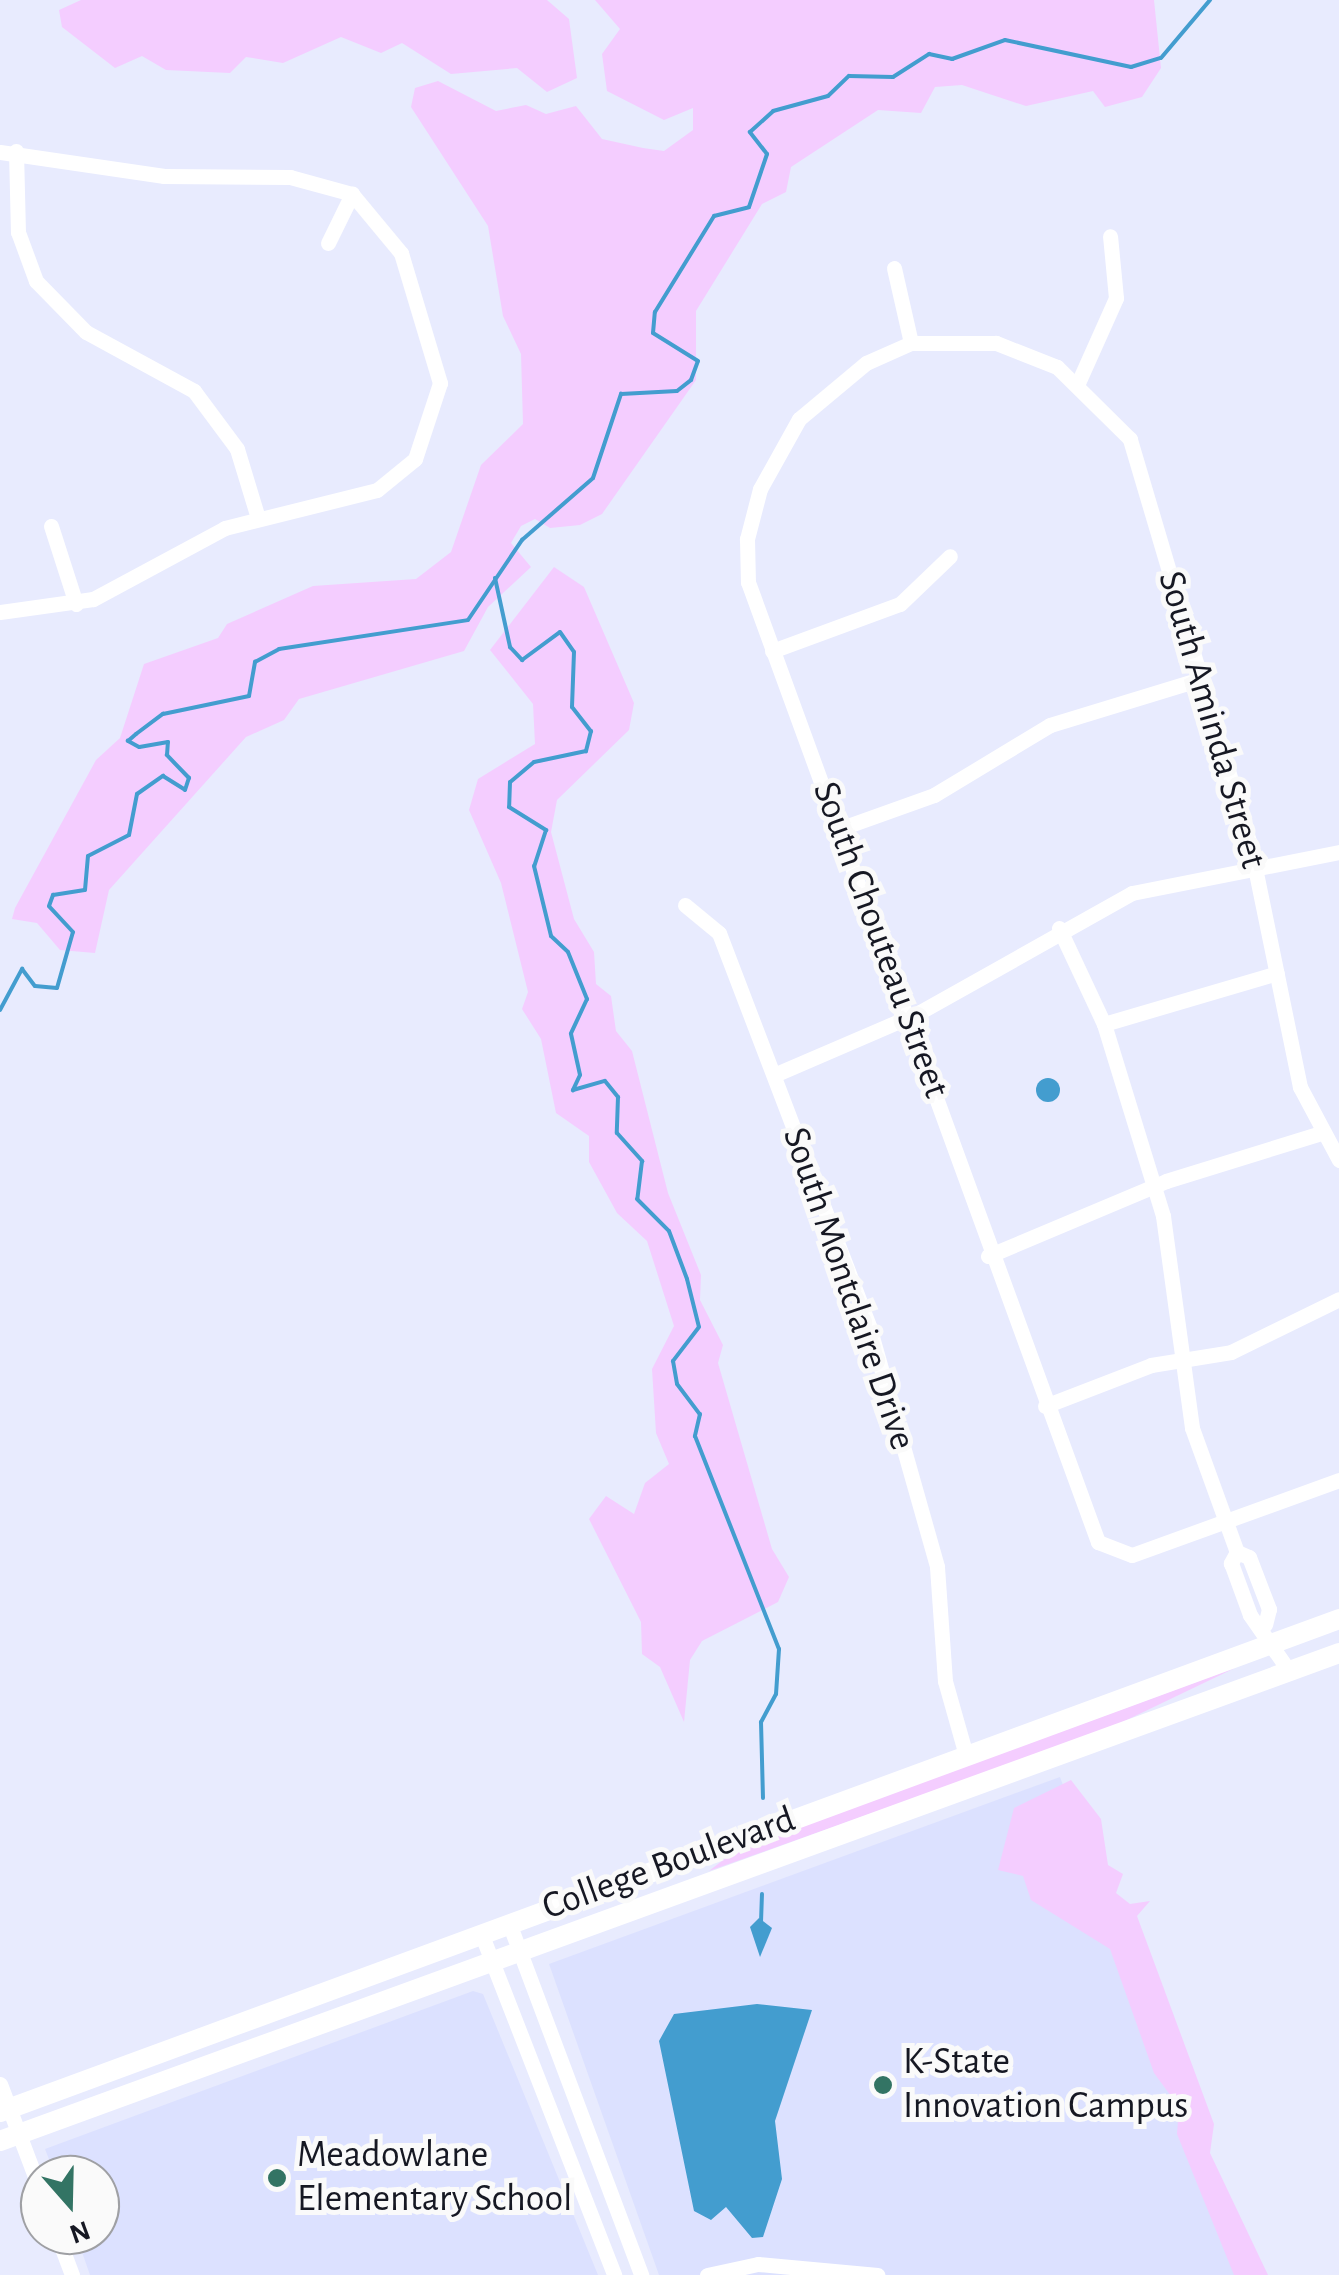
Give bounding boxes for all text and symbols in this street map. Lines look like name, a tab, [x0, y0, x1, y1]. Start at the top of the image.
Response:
street label: South Aminda Street	[1147, 566, 1275, 874]
street label: South Chouteau Street	[802, 776, 958, 1104]
street label: South Montclaire Drive	[771, 1122, 925, 1456]
street label: College Boulevard	[537, 1797, 801, 1931]
place label: K-State Innovation Campus	[903, 2040, 1188, 2130]
marker: K-State Innovation Campus	[872, 2074, 894, 2096]
place label: Meadowlane Elementary School	[297, 2133, 572, 2222]
north arrow	[20, 2155, 120, 2255]
marker: Meadowlane Elementary School	[266, 2167, 288, 2189]
text: N	[66, 2215, 94, 2248]

